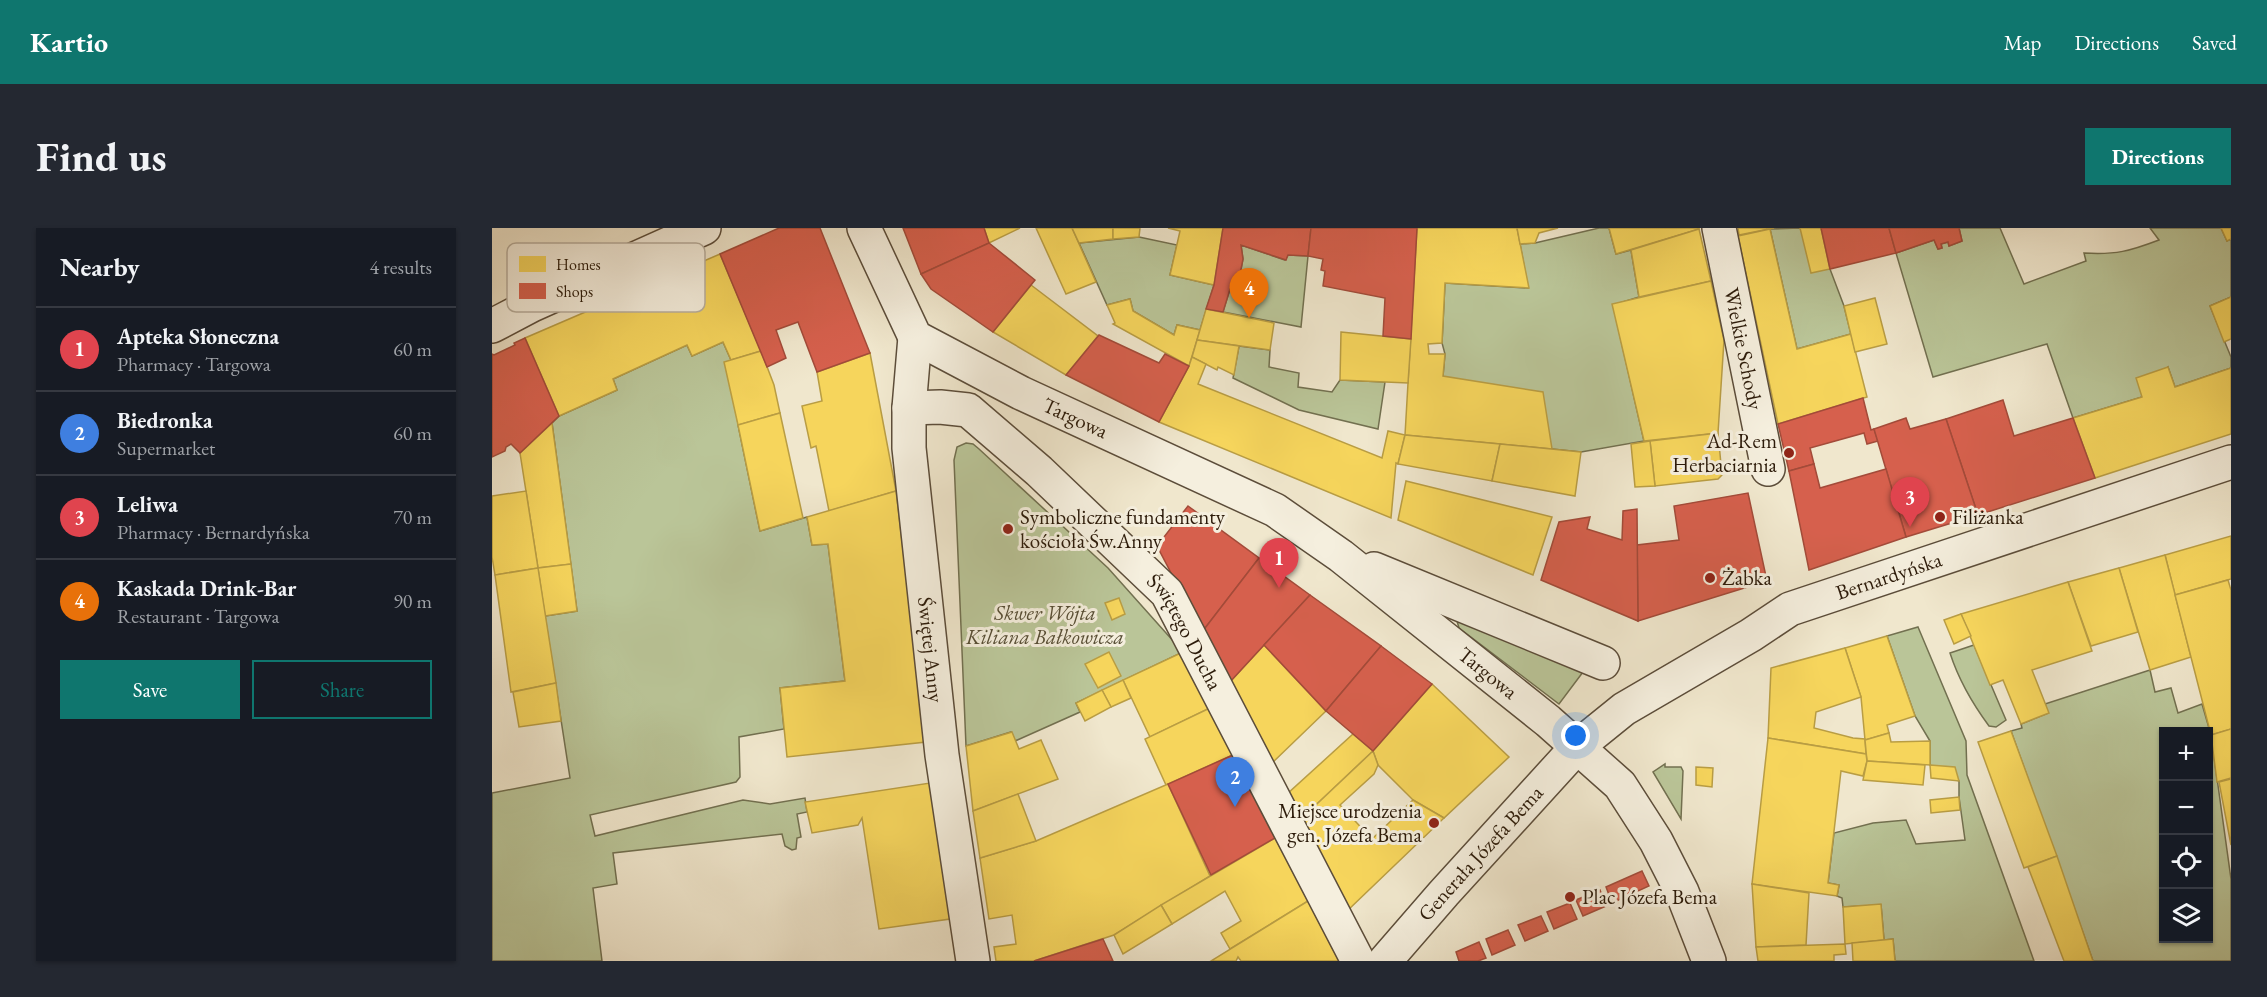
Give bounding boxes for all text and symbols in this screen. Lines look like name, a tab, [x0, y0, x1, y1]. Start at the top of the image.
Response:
text: Kartio	[30, 24, 108, 60]
text: Map	[2004, 29, 2041, 56]
text: Directions	[2074, 29, 2159, 56]
text: Saved	[2192, 29, 2237, 56]
button: Directions	[2085, 128, 2231, 185]
text: Find us	[36, 129, 167, 184]
legend	[507, 243, 705, 312]
text: Nearby	[60, 250, 140, 284]
text: 4 results	[369, 254, 432, 280]
text: Homes	[556, 254, 601, 275]
pin: 4	[1230, 268, 1269, 318]
text: Shops	[556, 281, 593, 302]
street label: Wielkie Schody	[1718, 285, 1770, 413]
text: Apteka Słoneczna	[117, 322, 279, 351]
text: 1	[74, 336, 85, 362]
text: 60 m	[393, 336, 432, 362]
text: Pharmacy · Targowa	[117, 351, 271, 377]
street label: Targowa	[1039, 391, 1113, 445]
text: Biedronka	[117, 406, 213, 435]
text: 2	[74, 420, 85, 446]
text: 60 m	[393, 420, 432, 446]
place label: Ad-Rem Herbaciarnia	[1672, 427, 1778, 478]
text: Supermarket	[117, 435, 215, 461]
marker: Ad-Rem Herbaciarnia	[1782, 446, 1796, 460]
pin: 3	[1890, 478, 1930, 527]
text: Leliwa	[117, 490, 178, 519]
place label: Symboliczne fundamenty kościoła Św.Anny	[1020, 503, 1226, 554]
place label: Filiżanka	[1952, 503, 2024, 530]
text: 3	[74, 504, 85, 530]
text: 70 m	[393, 504, 432, 530]
marker: Filiżanka	[1933, 510, 1947, 524]
text: Pharmacy · Bernardyńska	[117, 519, 310, 545]
marker: Symboliczne fundamenty kościoła Św.Anny	[1001, 522, 1015, 536]
pin: 1	[1260, 538, 1298, 588]
street label: Bernardyńska	[1832, 545, 1946, 606]
place label: Żabka	[1722, 564, 1772, 591]
street label: Świętego Ducha	[1141, 567, 1229, 695]
marker: Żabka	[1703, 571, 1717, 585]
text: Kaskada Drink-Bar	[117, 574, 296, 603]
text: 4	[74, 588, 85, 614]
text: 90 m	[393, 588, 432, 614]
street label: Świętej Anny	[912, 595, 950, 705]
park label: Skwer Wójta Kiliana Bałkowicza	[965, 599, 1124, 650]
text: Restaurant · Targowa	[117, 603, 279, 629]
street label: Targowa	[1453, 641, 1524, 705]
button: Save	[60, 660, 240, 719]
button: Share	[252, 660, 432, 719]
your location	[1561, 721, 1590, 750]
map controls	[2159, 727, 2213, 943]
button: +	[2159, 727, 2213, 781]
pin: 2	[1216, 758, 1254, 807]
street label: Generała Józefa Bema	[1412, 779, 1549, 926]
button: −	[2159, 781, 2213, 835]
place label: Miejsce urodzenia gen. Józefa Bema	[1278, 797, 1423, 848]
marker: Miejsce urodzenia gen. Józefa Bema	[1427, 816, 1441, 830]
button: locate	[2159, 835, 2213, 889]
place label: Plac Józefa Bema	[1582, 883, 1718, 910]
button: layers	[2159, 889, 2213, 943]
marker: Plac Józefa Bema	[1563, 890, 1577, 904]

